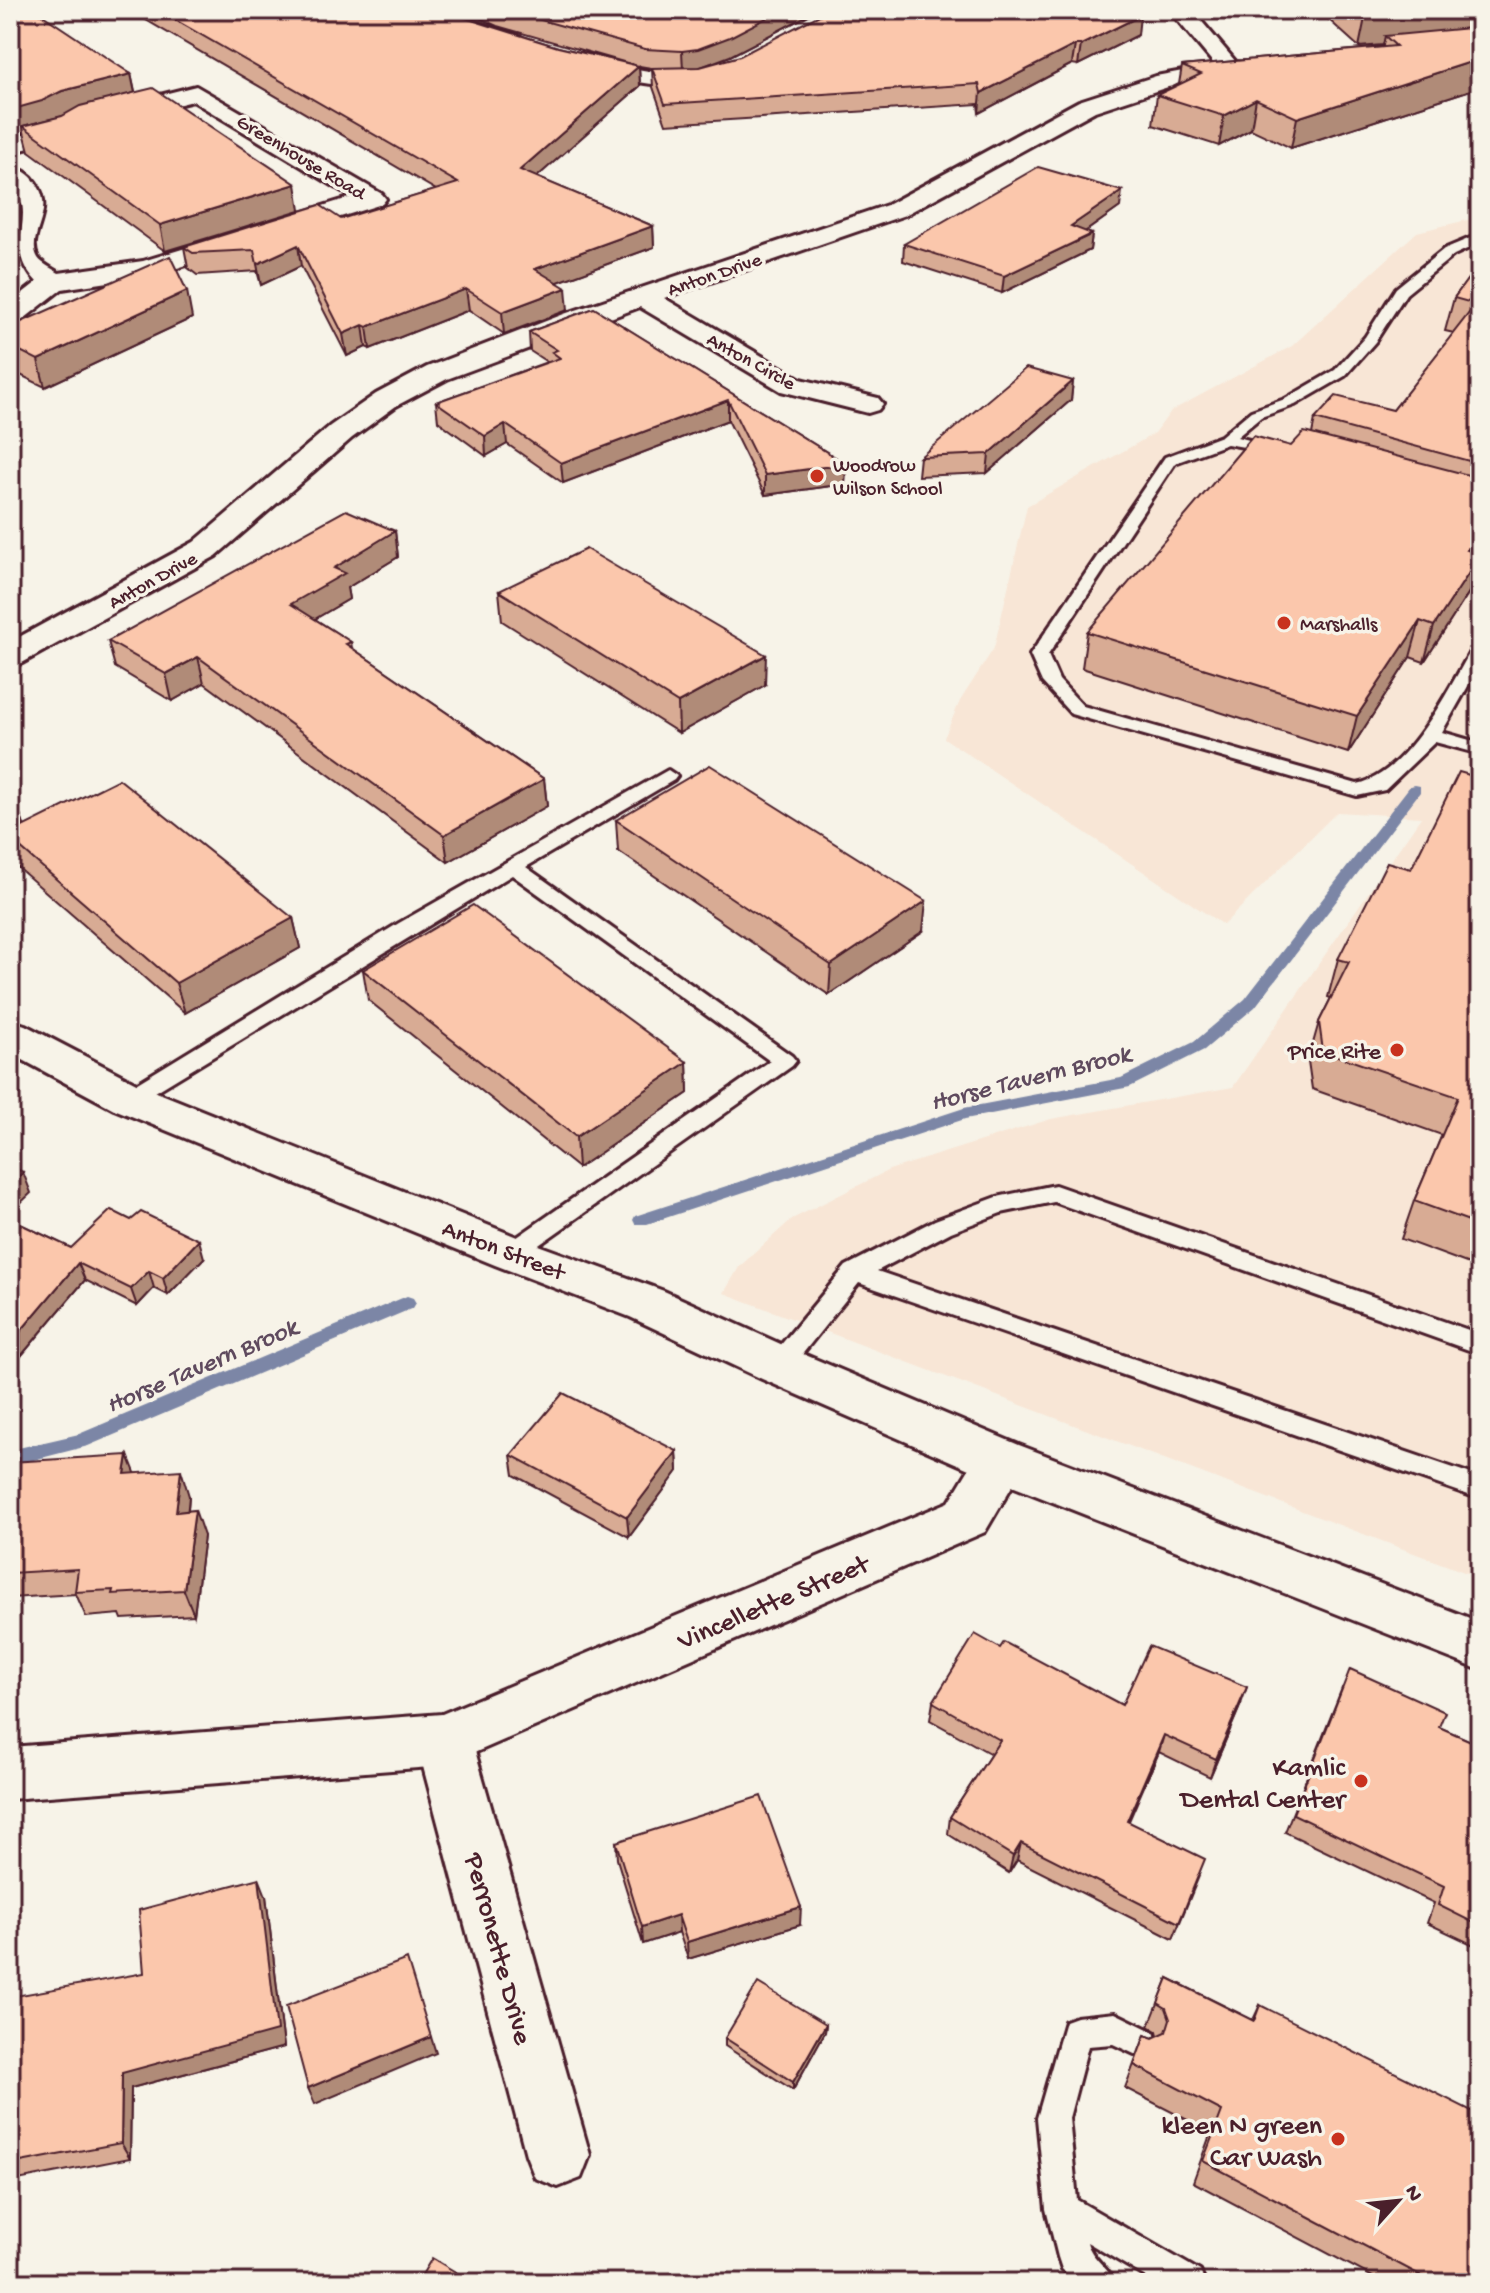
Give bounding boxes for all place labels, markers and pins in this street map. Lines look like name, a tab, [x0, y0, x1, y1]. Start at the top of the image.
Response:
place label: Woodrow Wilson School	[833, 456, 943, 502]
marker: Woodrow Wilson School	[808, 467, 826, 485]
marker: Marshalls	[1275, 614, 1293, 632]
place label: Marshalls	[1300, 615, 1378, 638]
place label: Price Rite	[1287, 1039, 1382, 1068]
marker: Price Rite	[1388, 1041, 1406, 1059]
place label: Kamlic Dental Center	[1179, 1753, 1347, 1818]
marker: Kamlic Dental Center	[1352, 1772, 1370, 1790]
place label: kleen N green Car Wash	[1162, 2111, 1323, 2176]
marker: kleen N green Car Wash	[1329, 2130, 1347, 2148]

